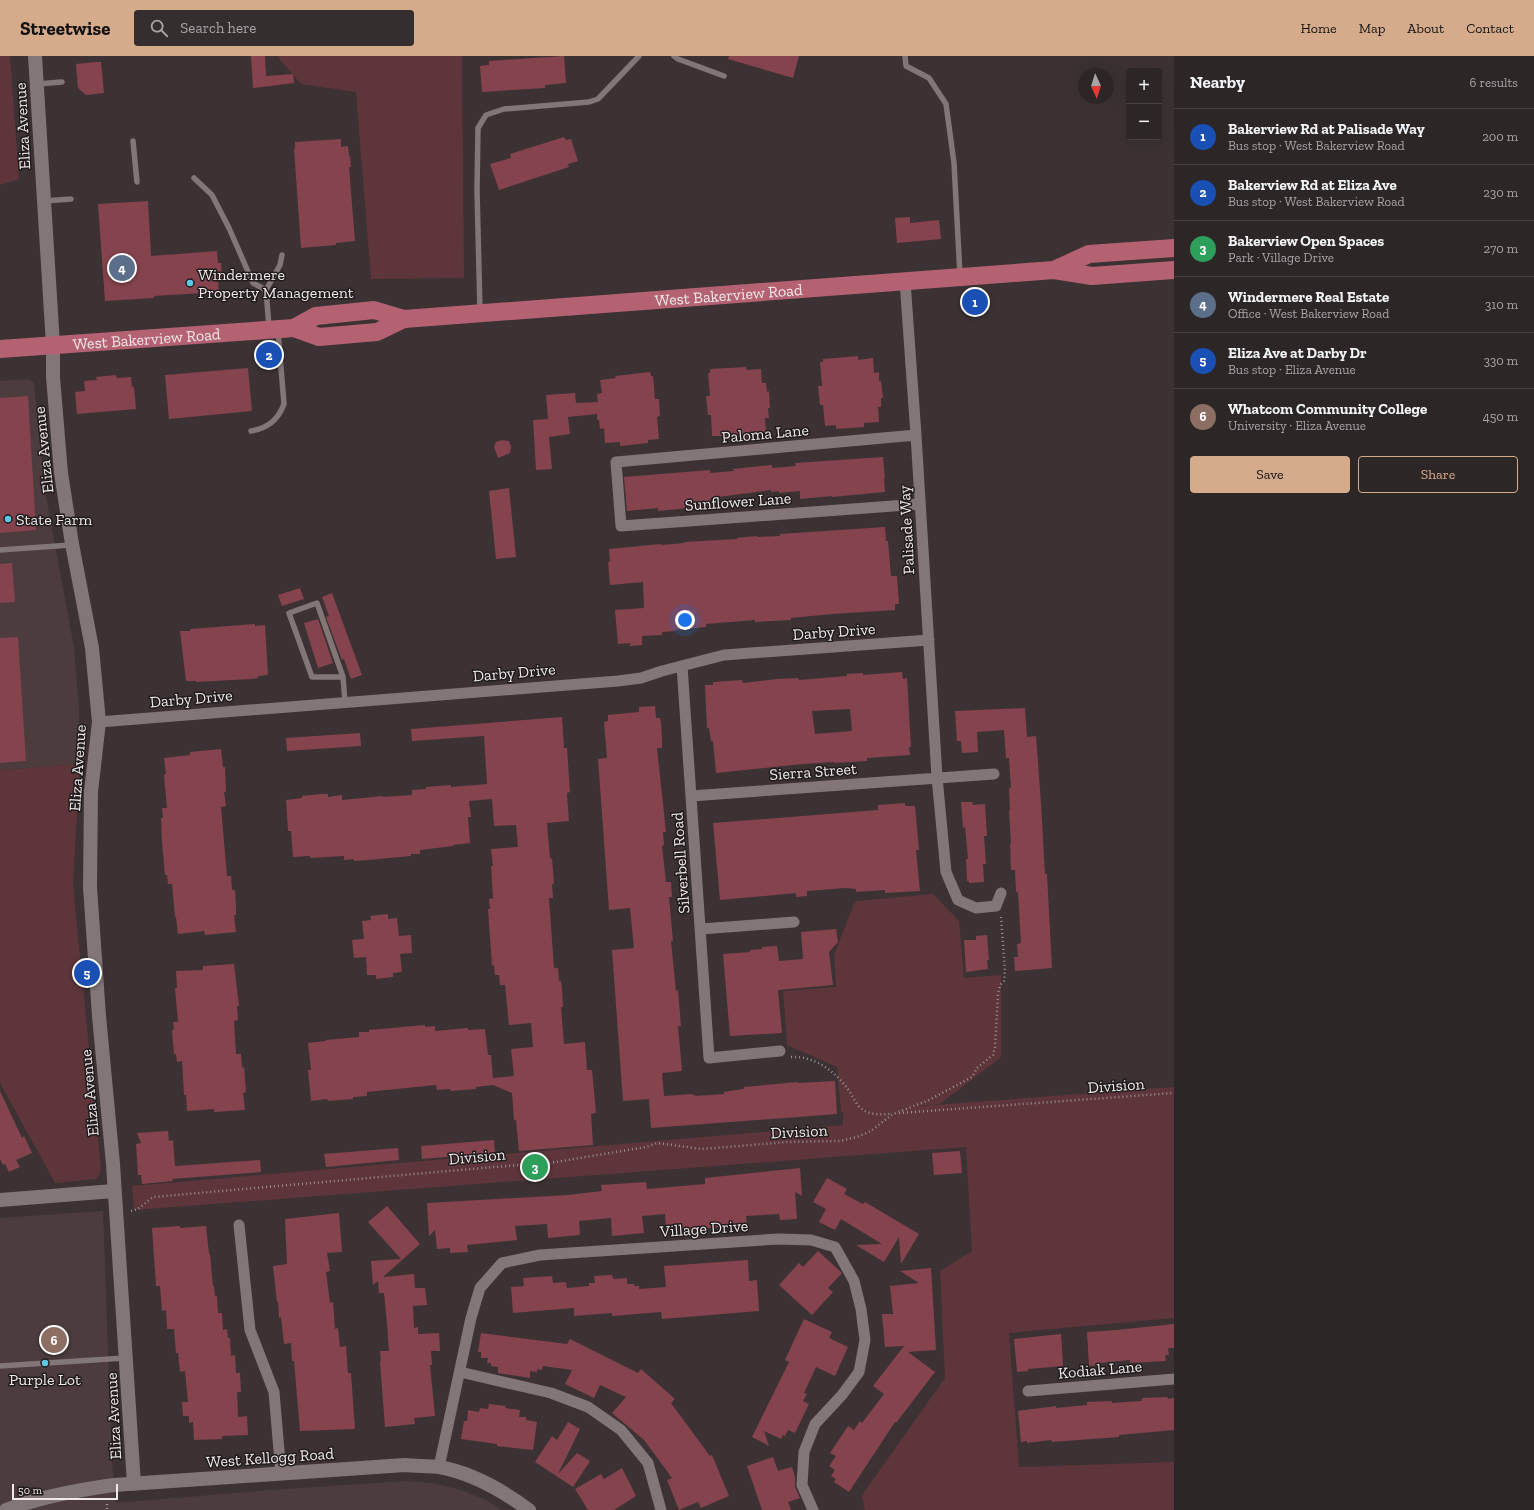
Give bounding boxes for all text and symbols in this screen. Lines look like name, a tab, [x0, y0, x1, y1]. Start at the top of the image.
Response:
search box	[134, 10, 414, 46]
text: Streetwise	[20, 17, 110, 40]
icon: search	[148, 17, 170, 39]
text: Search here	[180, 19, 256, 37]
text: Home	[1301, 20, 1337, 37]
text: Map	[1359, 20, 1385, 37]
text: About	[1407, 20, 1444, 37]
text: Contact	[1466, 20, 1514, 37]
north arrow	[1078, 68, 1114, 104]
map controls	[1126, 68, 1162, 140]
button: +	[1126, 68, 1162, 104]
text: Nearby	[1190, 72, 1245, 92]
text: 6 results	[1470, 75, 1518, 90]
street label: Eliza Avenue	[11, 82, 34, 170]
button: −	[1126, 104, 1162, 140]
text: Bakerview Rd at Palisade Way	[1228, 120, 1425, 138]
text: 1	[1200, 129, 1206, 144]
text: 200 m	[1482, 129, 1518, 144]
text: Bus stop · West Bakerview Road	[1228, 138, 1405, 153]
text: Bakerview Rd at Eliza Ave	[1228, 176, 1397, 194]
text: 2	[1200, 185, 1206, 200]
text: 230 m	[1483, 185, 1518, 200]
text: Bus stop · West Bakerview Road	[1228, 194, 1405, 209]
text: Bakerview Open Spaces	[1228, 232, 1384, 250]
text: 3	[1200, 241, 1206, 256]
text: 270 m	[1484, 241, 1518, 256]
text: Park · Village Drive	[1228, 250, 1334, 265]
pin: 4	[109, 253, 135, 283]
place label: Windermere Property Management	[198, 265, 354, 302]
marker: Windermere Property Management	[185, 278, 195, 288]
street label: West Bakerview Road	[654, 280, 803, 310]
pin: 1	[962, 287, 988, 317]
text: Windermere Real Estate	[1228, 288, 1389, 306]
text: 4	[1199, 297, 1207, 312]
text: 310 m	[1485, 297, 1518, 312]
text: Office · West Bakerview Road	[1228, 306, 1389, 321]
street label: West Bakerview Road	[72, 324, 221, 354]
pin: 2	[256, 340, 282, 370]
text: Eliza Ave at Darby Dr	[1228, 344, 1367, 362]
text: 5	[1200, 353, 1206, 368]
text: 330 m	[1484, 353, 1518, 368]
text: Bus stop · Eliza Avenue	[1228, 362, 1356, 377]
text: Whatcom Community College	[1228, 400, 1427, 418]
street label: Eliza Avenue	[29, 406, 57, 494]
text: 6	[1200, 409, 1206, 424]
text: 450 m	[1483, 409, 1518, 424]
text: University · Eliza Avenue	[1228, 418, 1366, 433]
street label: Paloma Lane	[721, 420, 810, 447]
button: Save	[1190, 456, 1350, 493]
button: Share	[1358, 456, 1518, 493]
street label: Palisade Way	[895, 484, 918, 575]
street label: Sunflower Lane	[684, 488, 792, 515]
place label: State Farm	[16, 510, 92, 529]
marker: State Farm	[3, 514, 13, 524]
your location	[675, 610, 695, 630]
street label: Darby Drive	[792, 619, 876, 644]
street label: Darby Drive	[472, 659, 556, 686]
street label: Darby Drive	[149, 685, 233, 712]
street label: Eliza Avenue	[65, 724, 90, 812]
street label: Sierra Street	[769, 759, 857, 784]
street label: Silverbell Road	[667, 811, 694, 914]
pin: 5	[74, 958, 100, 988]
street label: Eliza Avenue	[76, 1049, 103, 1137]
street label: Division	[1087, 1074, 1146, 1097]
street label: Division	[770, 1120, 829, 1142]
street label: Division	[448, 1144, 507, 1168]
pin: 3	[522, 1152, 548, 1182]
street label: Village Drive	[658, 1216, 749, 1241]
pin: 6	[41, 1325, 67, 1355]
street label: Kodiak Lane	[1057, 1356, 1143, 1383]
marker: Purple Lot	[40, 1358, 50, 1368]
place label: Purple Lot	[9, 1370, 81, 1389]
street label: Eliza Avenue	[102, 1372, 125, 1460]
street label: West Kellogg Road	[205, 1444, 335, 1471]
scale bar	[12, 1482, 118, 1501]
text: 50 m	[18, 1484, 42, 1497]

